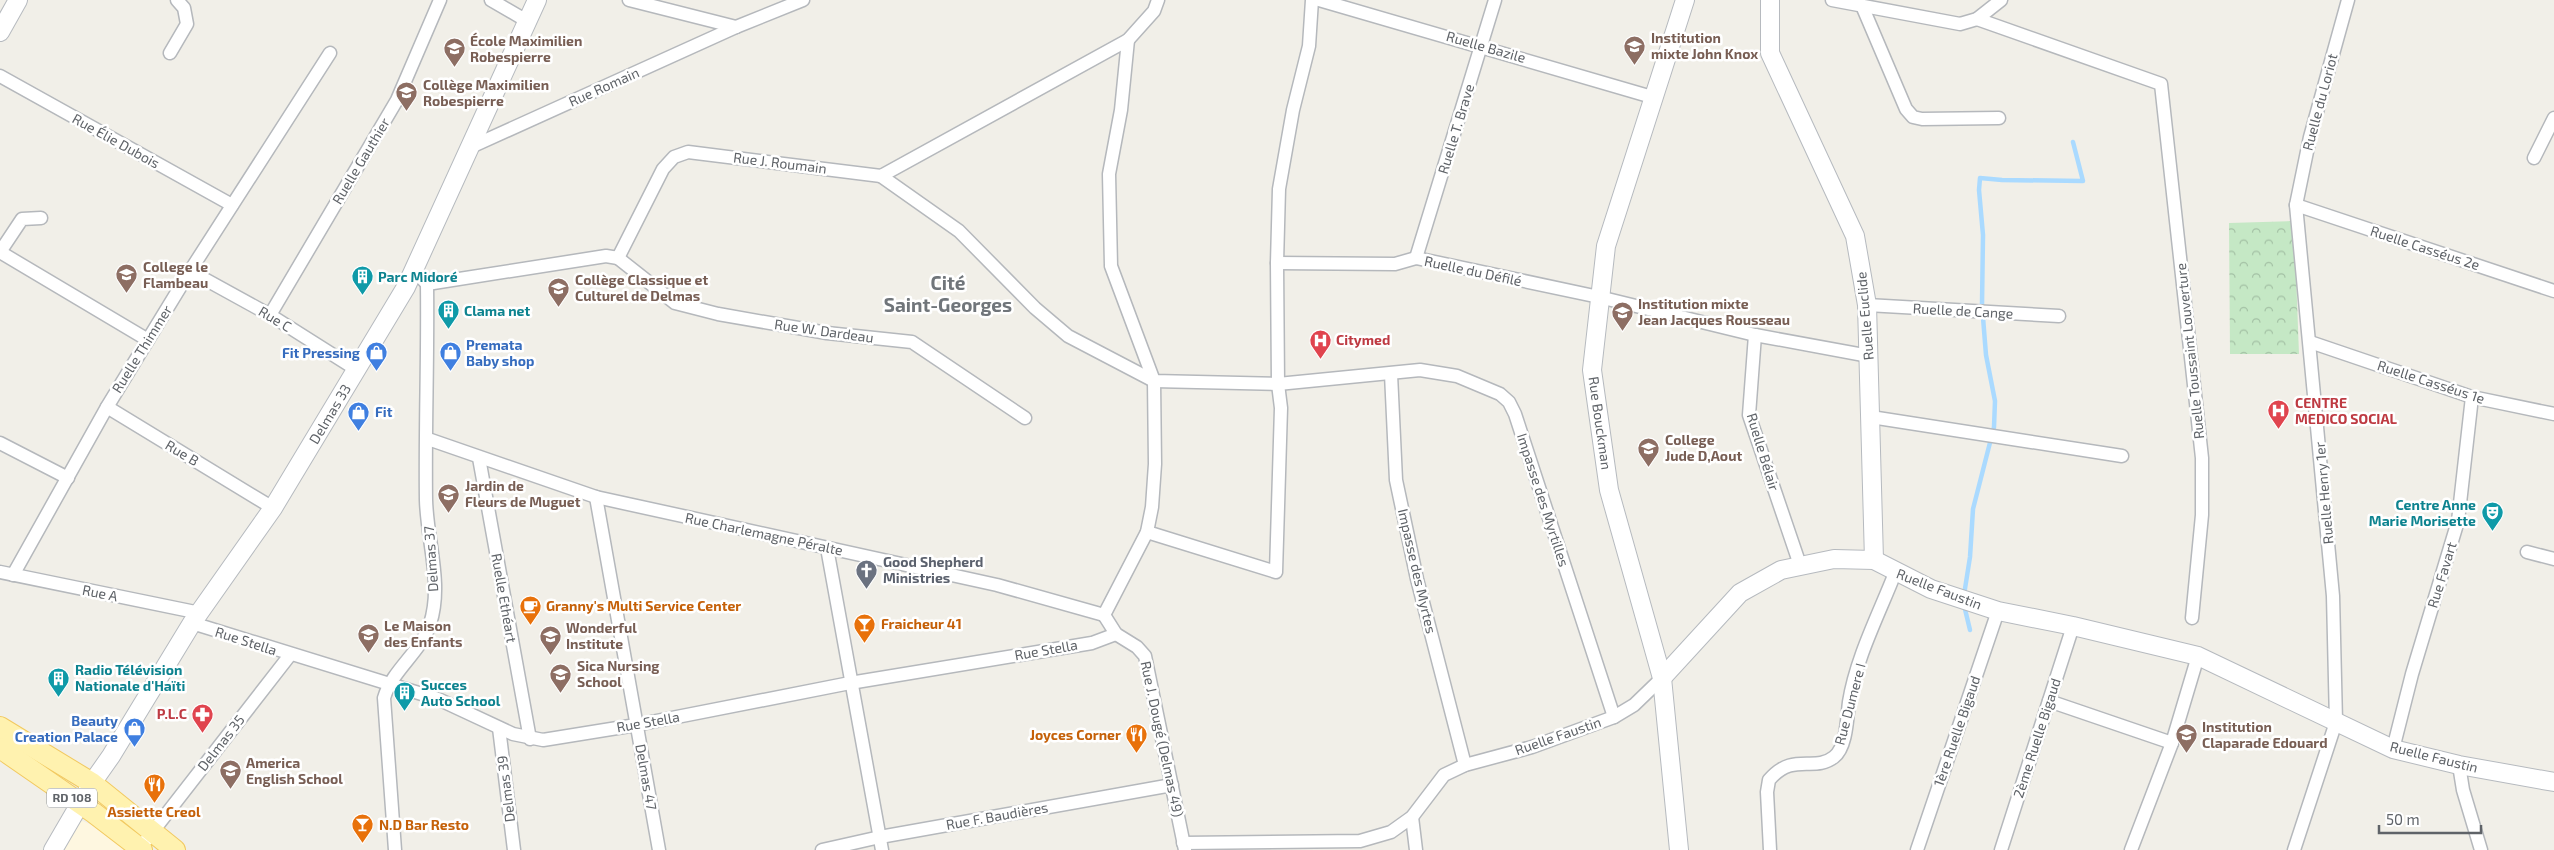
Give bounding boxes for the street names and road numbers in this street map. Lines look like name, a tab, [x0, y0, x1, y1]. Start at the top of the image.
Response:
street label: Ruelle Bazile	[1444, 27, 1528, 66]
street label: Ruelle du Loriot	[2298, 52, 2341, 152]
street label: Rue Romain	[566, 63, 642, 110]
street label: Ruelle T. Brave	[1434, 82, 1477, 176]
street label: Rue Élie Dubois	[70, 110, 163, 172]
street label: Ruelle Gauthier	[328, 114, 393, 207]
street label: Rue J. Roumain	[732, 148, 828, 177]
street label: Ruelle Casséus 2e	[2368, 222, 2482, 273]
street label: Ruelle du Défilé	[1423, 252, 1523, 289]
street label: Ruelle Toussaint Louverture	[2172, 262, 2207, 440]
street label: Ruelle Euclide	[1852, 271, 1877, 361]
street label: Ruelle de Cange	[1912, 299, 2014, 322]
street label: Ruelle Thimmer	[108, 301, 176, 396]
street label: Rue C	[256, 302, 295, 335]
street label: Rue W. Dardeau	[773, 315, 875, 346]
street label: Ruelle Casséus 1e	[2375, 356, 2487, 407]
street label: Rue Bouckman	[1586, 375, 1615, 471]
street label: Delmas 33	[305, 381, 354, 447]
street label: Ruelle Bélair	[1744, 411, 1783, 493]
street label: Impasse des Myrtilles	[1514, 431, 1573, 569]
street label: Rue B	[162, 436, 202, 469]
street label: Ruelle Henry 1er	[2311, 441, 2336, 545]
street label: Impasse des Myrtes	[1395, 507, 1440, 635]
street label: Rue Charlemagne Péralte	[684, 508, 845, 559]
street label: Delmas 37	[420, 525, 441, 593]
street label: Rue Favart	[2423, 540, 2460, 610]
street label: Ruelle Ethéart	[488, 552, 521, 644]
street label: Ruelle Faustin	[1894, 564, 1984, 613]
street label: Rue A	[81, 581, 119, 604]
street label: Rue Stella	[213, 623, 279, 658]
street label: Rue Stella	[1013, 636, 1079, 663]
street label: Rue J. Dougé (Delmas 49)	[1138, 659, 1187, 819]
street label: Rue Dumere I	[1830, 661, 1869, 747]
street label: 1ère Ruelle Bigaud	[1930, 673, 1983, 788]
street label: 2ème Ruelle Bigaud	[2009, 676, 2064, 800]
street label: Rue Stella	[615, 708, 681, 735]
street label: Delmas 35	[193, 711, 248, 774]
street label: Ruelle Faustin	[1512, 713, 1603, 758]
street label: Ruelle Faustin	[2388, 737, 2480, 776]
street label: Delmas 47	[632, 742, 661, 811]
street label: Delmas 39	[493, 755, 518, 823]
road number: RD 108	[47, 788, 97, 808]
street label: Rue F. Baudières	[944, 798, 1049, 833]

